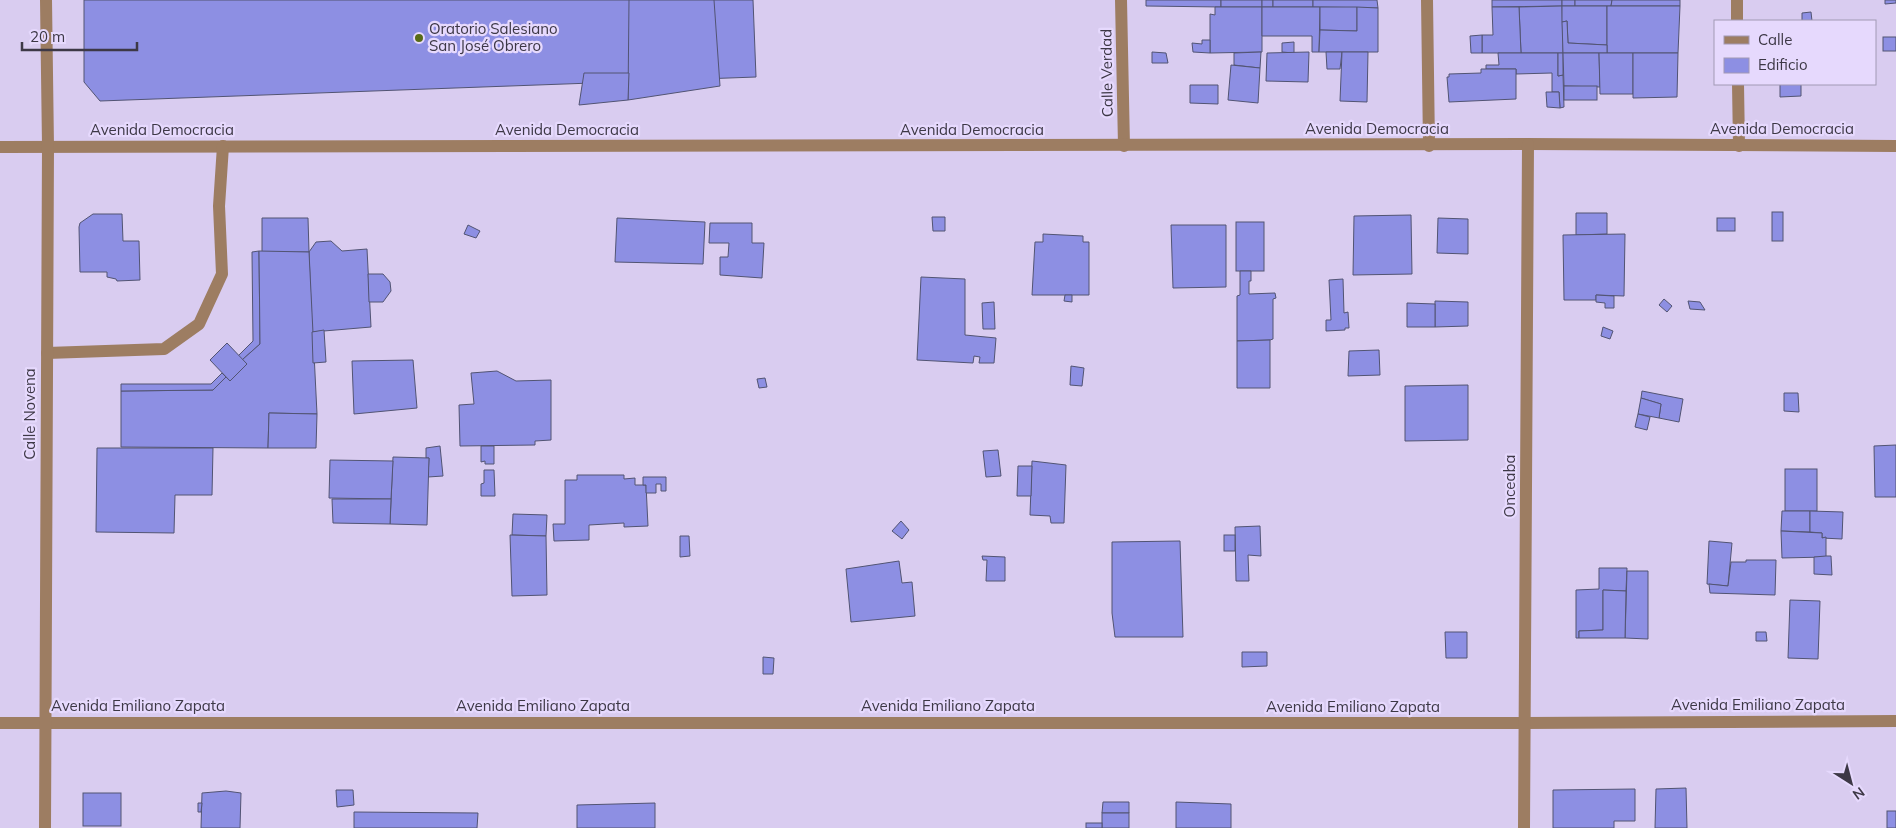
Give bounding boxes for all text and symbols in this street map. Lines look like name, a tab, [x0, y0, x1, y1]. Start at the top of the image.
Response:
place label: Oratorio Salesiano San José Obrero	[429, 19, 558, 55]
scale bar	[22, 20, 138, 52]
legend	[1714, 20, 1876, 85]
text: 20 m	[30, 27, 65, 46]
street label: Calle Verdad	[1096, 29, 1117, 117]
text: Calle	[1758, 30, 1792, 49]
marker: Oratorio Salesiano San José Obrero	[413, 32, 425, 44]
text: Edificio	[1758, 55, 1808, 74]
street label: Avenida Democracia	[1305, 119, 1449, 138]
street label: Avenida Democracia	[1710, 119, 1854, 138]
street label: Avenida Democracia	[90, 120, 234, 139]
street label: Avenida Democracia	[495, 120, 639, 139]
street label: Avenida Democracia	[900, 120, 1044, 139]
street label: Calle Novena	[20, 368, 39, 460]
street label: Onceaba	[1500, 455, 1519, 517]
street label: Avenida Emiliano Zapata	[1671, 695, 1845, 714]
street label: Avenida Emiliano Zapata	[51, 696, 225, 715]
street label: Avenida Emiliano Zapata	[456, 696, 630, 715]
street label: Avenida Emiliano Zapata	[861, 696, 1035, 715]
street label: Avenida Emiliano Zapata	[1266, 697, 1440, 716]
north arrow	[1826, 758, 1876, 808]
text: N	[1849, 783, 1868, 804]

